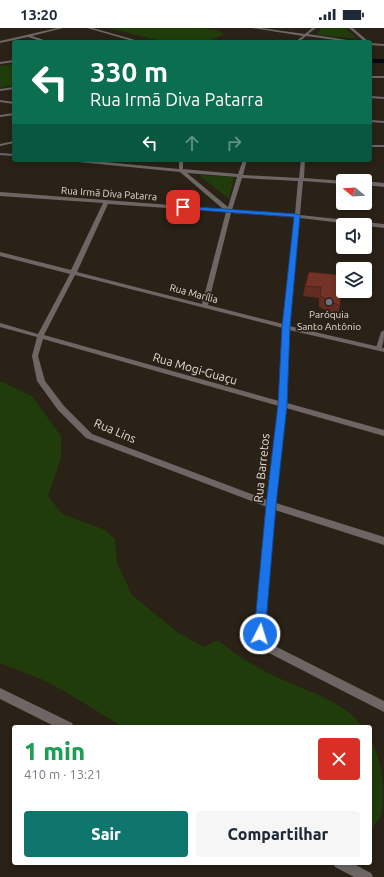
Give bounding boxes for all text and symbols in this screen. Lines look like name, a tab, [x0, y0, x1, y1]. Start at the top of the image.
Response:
text: 13:20	[20, 6, 58, 23]
icon: left	[24, 56, 76, 108]
text: 330 m	[90, 56, 168, 87]
text: Rua Irmã Diva Patarra	[90, 89, 263, 109]
icon: left	[139, 132, 161, 154]
icon: ahead	[181, 132, 203, 154]
icon: right	[223, 132, 245, 154]
north arrow	[336, 174, 372, 210]
map controls	[336, 174, 372, 298]
street label: Rua Irmã Diva Patarra	[61, 185, 157, 202]
pin	[166, 190, 200, 224]
icon: arrive	[172, 196, 194, 218]
button: sound	[336, 218, 372, 254]
button: layers	[336, 262, 372, 298]
street label: Rua Marília	[168, 282, 219, 305]
marker: Paróquia Santo Antônio	[324, 297, 334, 307]
place label: Paróquia Santo Antônio	[297, 309, 361, 332]
street label: Rua Mogi-Guaçu	[151, 350, 239, 387]
street label: Rua Lins	[92, 416, 138, 445]
street label: Rua Barretos	[251, 433, 272, 503]
position arrow	[239, 613, 281, 655]
text: 1 min	[24, 738, 85, 765]
button: close	[318, 738, 360, 780]
text: 410 m · 13:21	[24, 767, 102, 781]
button: Sair	[24, 811, 188, 857]
button: Compartilhar	[196, 811, 360, 857]

